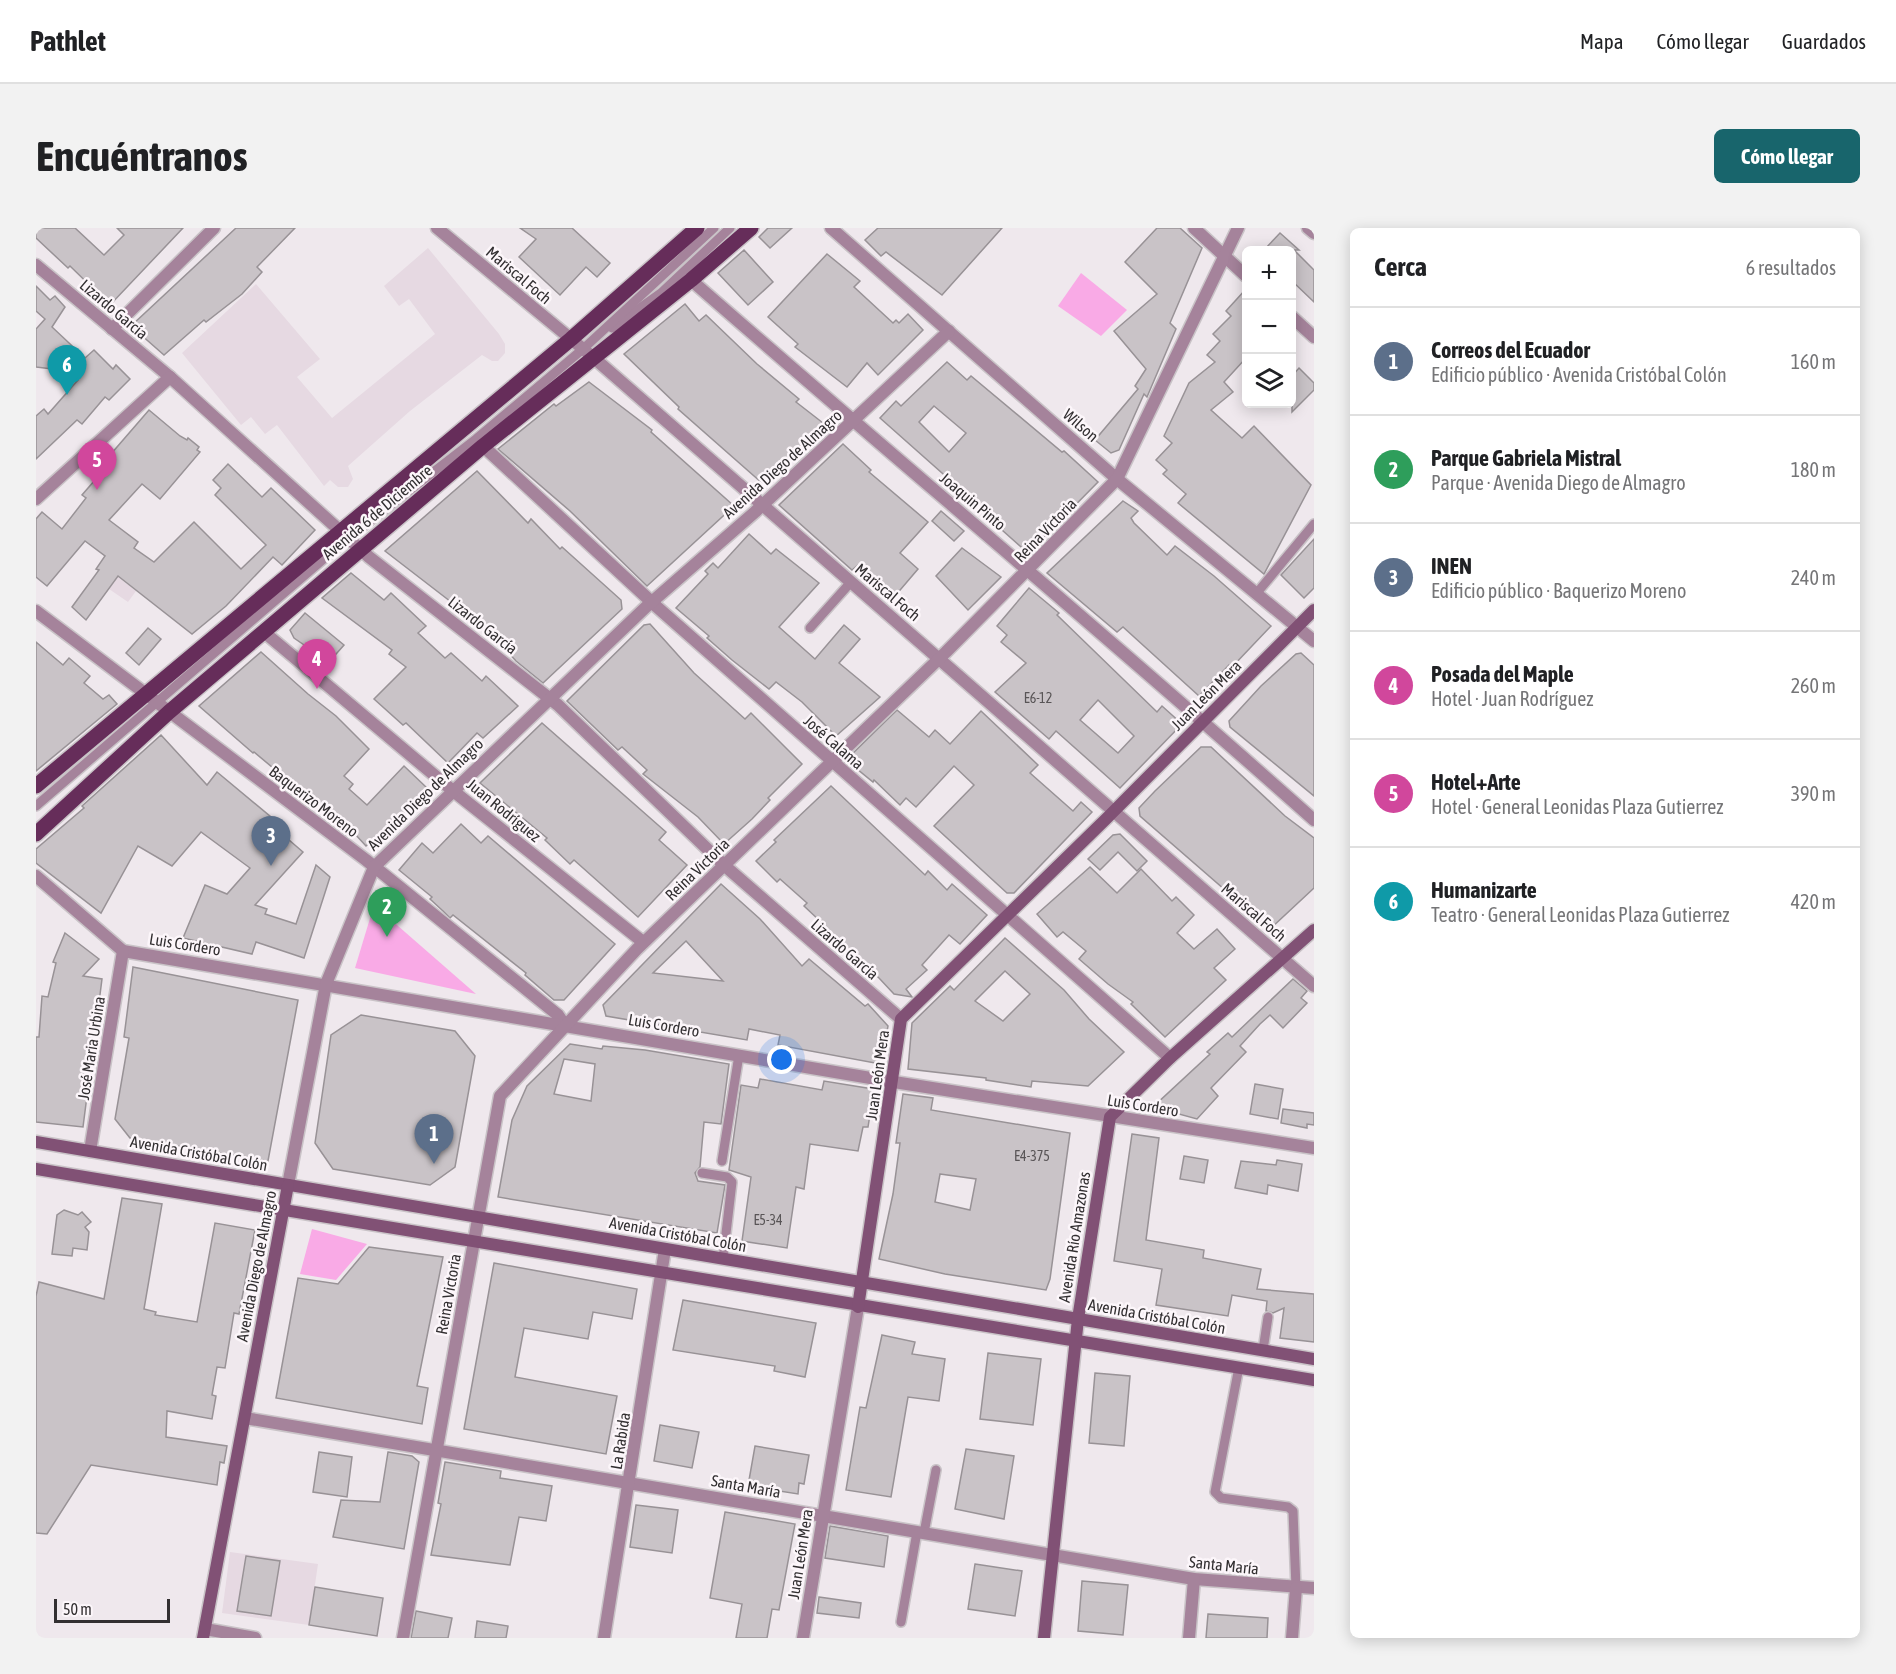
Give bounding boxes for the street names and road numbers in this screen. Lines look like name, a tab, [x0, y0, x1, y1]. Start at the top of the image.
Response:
street label: Mariscal Foch	[483, 243, 555, 307]
street label: Lizardo García	[77, 276, 151, 342]
street label: Wilson	[1060, 405, 1102, 445]
street label: Avenida Diego de Almagro	[719, 406, 846, 523]
street label: Avenida 6 de Diciembre	[319, 461, 435, 563]
street label: Joaquin Pinto	[936, 468, 1009, 534]
street label: Reina Victoria	[1010, 494, 1080, 566]
street label: Mariscal Foch	[852, 560, 924, 624]
street label: Lizardo García	[445, 592, 521, 658]
street label: Juan León Mera	[1167, 656, 1245, 734]
street label: José Calama	[801, 711, 867, 773]
street label: Avenida Diego de Almagro	[364, 734, 487, 855]
street label: Baquerizo Moreno	[265, 762, 362, 841]
street label: Juan Rodríguez	[463, 775, 545, 846]
street label: Reina Victoria	[661, 834, 733, 904]
street label: Mariscal Foch	[1218, 879, 1290, 945]
street label: Lizardo García	[808, 915, 882, 983]
street label: Luis Cordero	[148, 929, 222, 959]
street label: José Maria Urbina	[74, 995, 108, 1101]
street label: Luis Cordero	[627, 1010, 701, 1040]
street label: Juan León Mera	[862, 1029, 892, 1121]
street label: Luis Cordero	[1106, 1090, 1180, 1120]
street label: Avenida Cristóbal Colón	[129, 1132, 269, 1174]
street label: Avenida Río Amazonas	[1055, 1170, 1093, 1304]
street label: Avenida Diego de Almagro	[233, 1189, 280, 1343]
street label: Avenida Cristóbal Colón	[608, 1213, 748, 1255]
street label: Reina Victoria	[432, 1252, 464, 1336]
street label: Avenida Cristóbal Colón	[1087, 1295, 1227, 1337]
street label: La Rabida	[607, 1411, 633, 1471]
street label: Santa María	[710, 1471, 782, 1501]
street label: Juan León Mera	[784, 1508, 816, 1600]
street label: Santa María	[1188, 1552, 1260, 1578]

